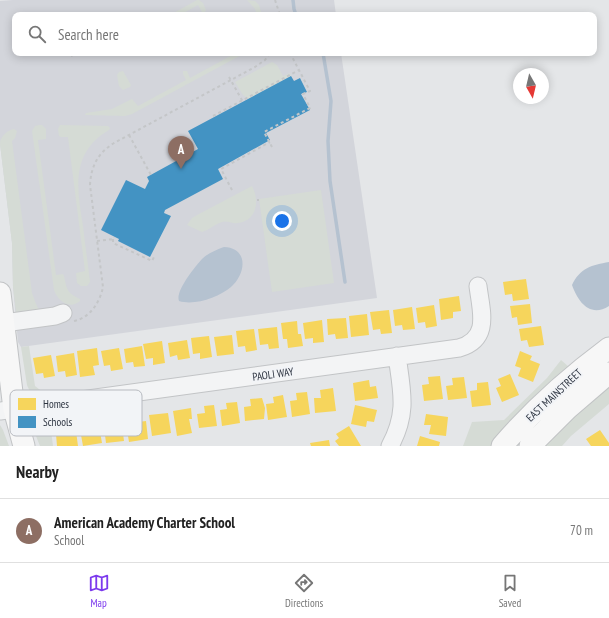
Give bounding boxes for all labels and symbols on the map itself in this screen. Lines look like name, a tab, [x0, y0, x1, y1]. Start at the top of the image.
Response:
north arrow	[513, 68, 549, 104]
pin: A	[168, 136, 194, 169]
your location	[272, 211, 292, 231]
street label: PAOLI WAY	[252, 364, 294, 384]
street label: EAST MAINSTREET	[523, 365, 585, 424]
legend	[10, 390, 142, 436]
text: Homes	[43, 397, 69, 411]
text: Schools	[43, 415, 73, 429]

